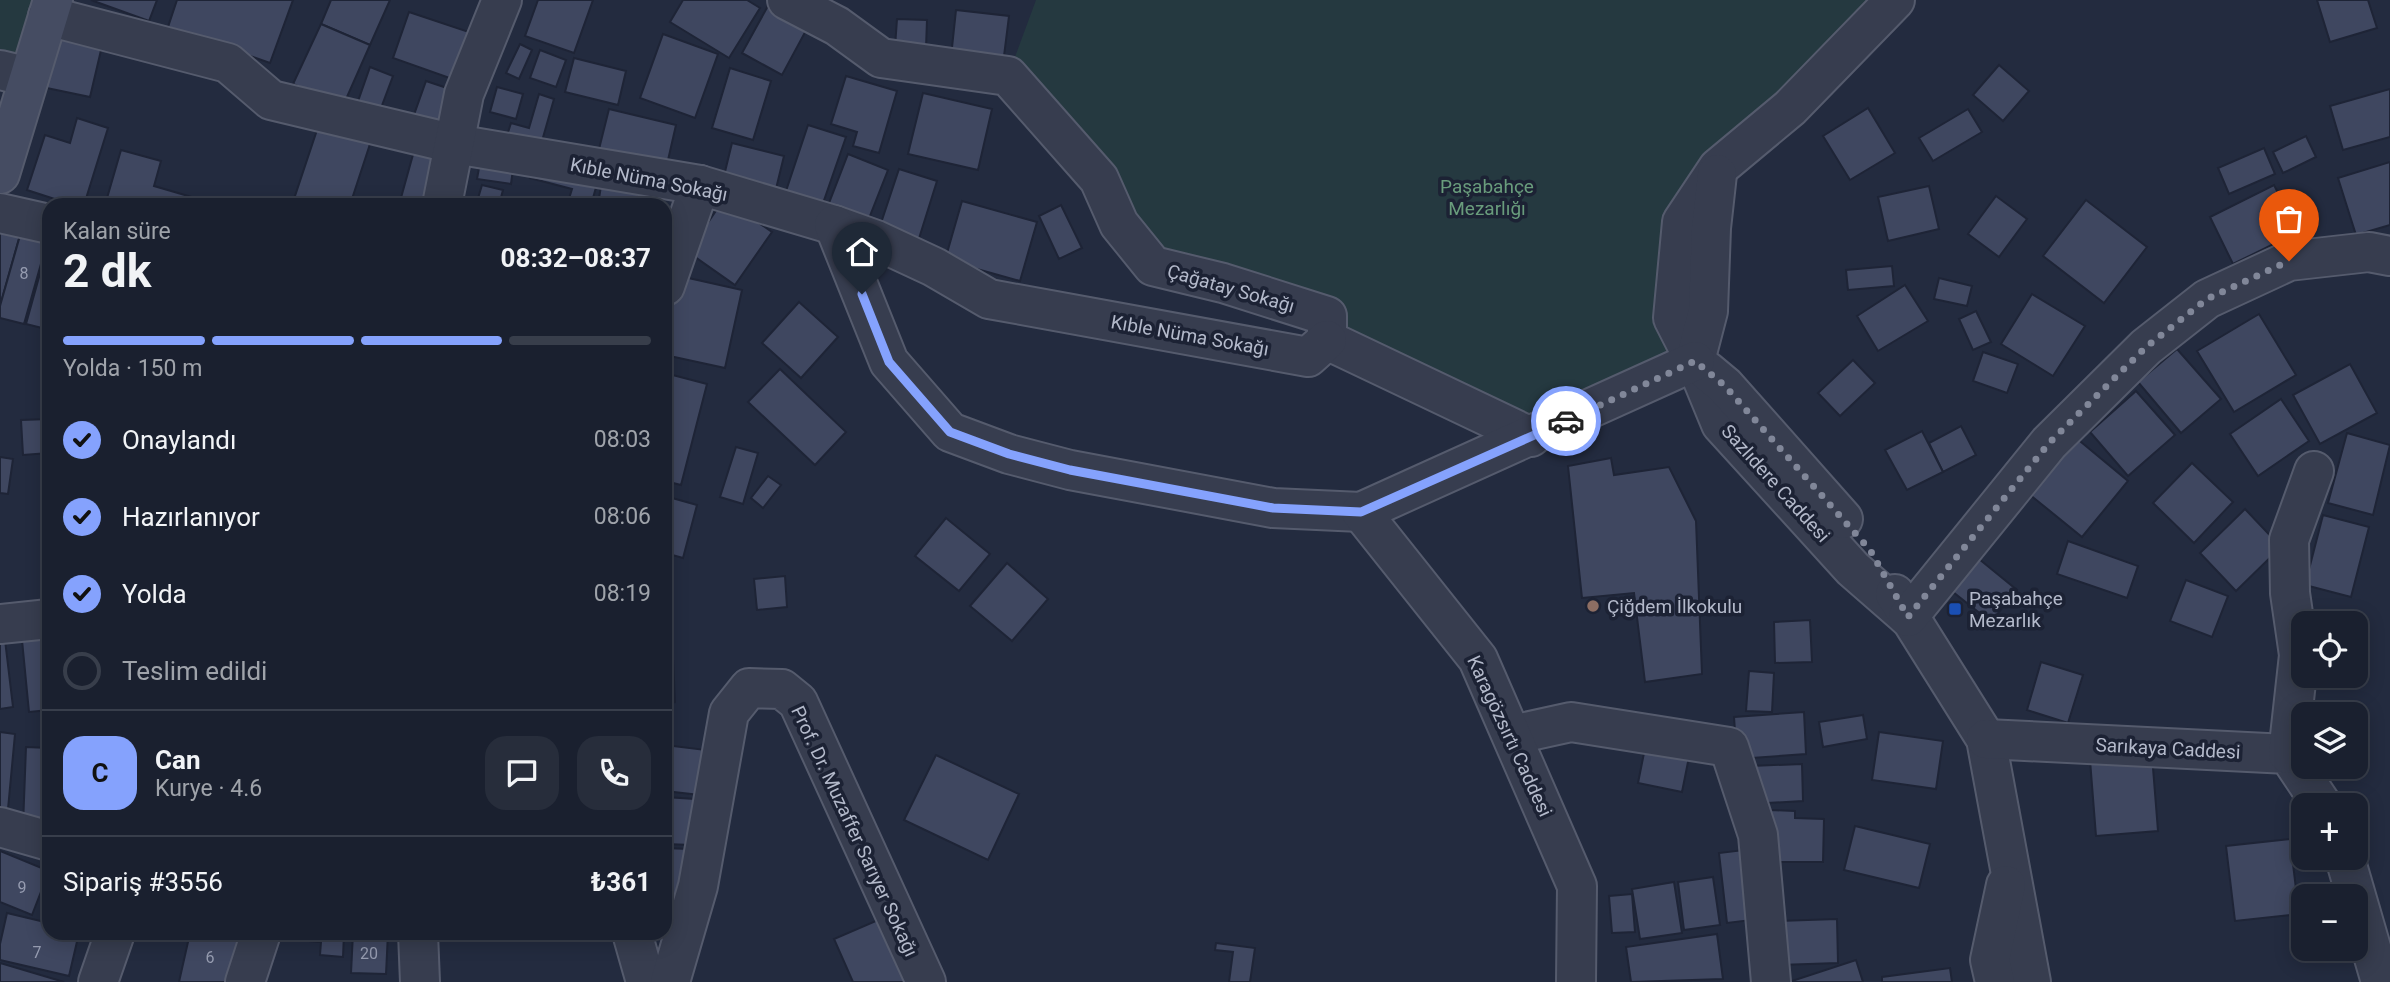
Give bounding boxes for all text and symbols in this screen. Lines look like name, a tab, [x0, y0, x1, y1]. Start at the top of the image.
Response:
street label: Kıble Nüma Sokağı	[568, 153, 730, 206]
park label: Paşabahçe Mezarlığı	[1440, 175, 1534, 220]
pin	[2259, 189, 2319, 261]
icon: bag	[2270, 200, 2308, 238]
text: Kalan süre	[63, 218, 171, 245]
pin	[832, 222, 892, 294]
icon: home	[843, 233, 881, 271]
text: 08:32–08:37	[501, 243, 651, 273]
text: 2 dk	[63, 244, 151, 298]
street label: Çağatay Sokağı	[1165, 259, 1297, 318]
house number: 8	[20, 264, 29, 283]
street label: Kıble Nüma Sokağı	[1109, 310, 1271, 361]
text: Yolda · 150 m	[63, 355, 202, 382]
courier	[1531, 386, 1601, 456]
icon: car	[1547, 402, 1585, 440]
street label: Sazlıdere Caddesi	[1717, 420, 1835, 547]
icon: check	[63, 421, 101, 459]
text: Onaylandı	[122, 425, 236, 455]
text: 08:03	[594, 426, 651, 453]
icon: check	[63, 498, 101, 536]
text: Hazırlanıyor	[122, 502, 260, 532]
text: 08:06	[594, 503, 651, 530]
icon: check	[63, 575, 101, 613]
text: Yolda	[122, 579, 187, 609]
text: 08:19	[594, 580, 651, 607]
place label: Paşabahçe Mezarlık	[1969, 587, 2063, 632]
place label: Çiğdem İlkokulu	[1607, 595, 1742, 618]
marker: Çiğdem İlkokulu	[1585, 598, 1601, 614]
marker: Paşabahçe Mezarlık	[1947, 601, 1963, 617]
map controls	[2291, 611, 2368, 961]
button: locate	[2291, 611, 2368, 688]
street label: Karagözsırtı Caddesi	[1462, 652, 1557, 820]
text: Teslim edildi	[122, 656, 267, 686]
street label: Prof. Dr. Muzaffer Sarıyer Sokağı	[786, 702, 923, 960]
button: layers	[2291, 702, 2368, 779]
street label: Sarıkaya Caddesi	[2095, 733, 2241, 764]
button: chat	[485, 736, 559, 810]
button: phone	[577, 736, 651, 810]
text: Can	[155, 745, 201, 775]
text: C	[91, 758, 109, 788]
text: Kurye · 4.6	[155, 775, 262, 802]
button: +	[2291, 793, 2368, 870]
text: Sipariş #3556	[63, 867, 223, 897]
text: ₺361	[591, 867, 651, 897]
house number: 9	[18, 878, 27, 897]
button: −	[2291, 884, 2368, 961]
house number: 7	[33, 943, 42, 962]
house number: 20	[360, 944, 378, 963]
house number: 6	[206, 948, 215, 967]

